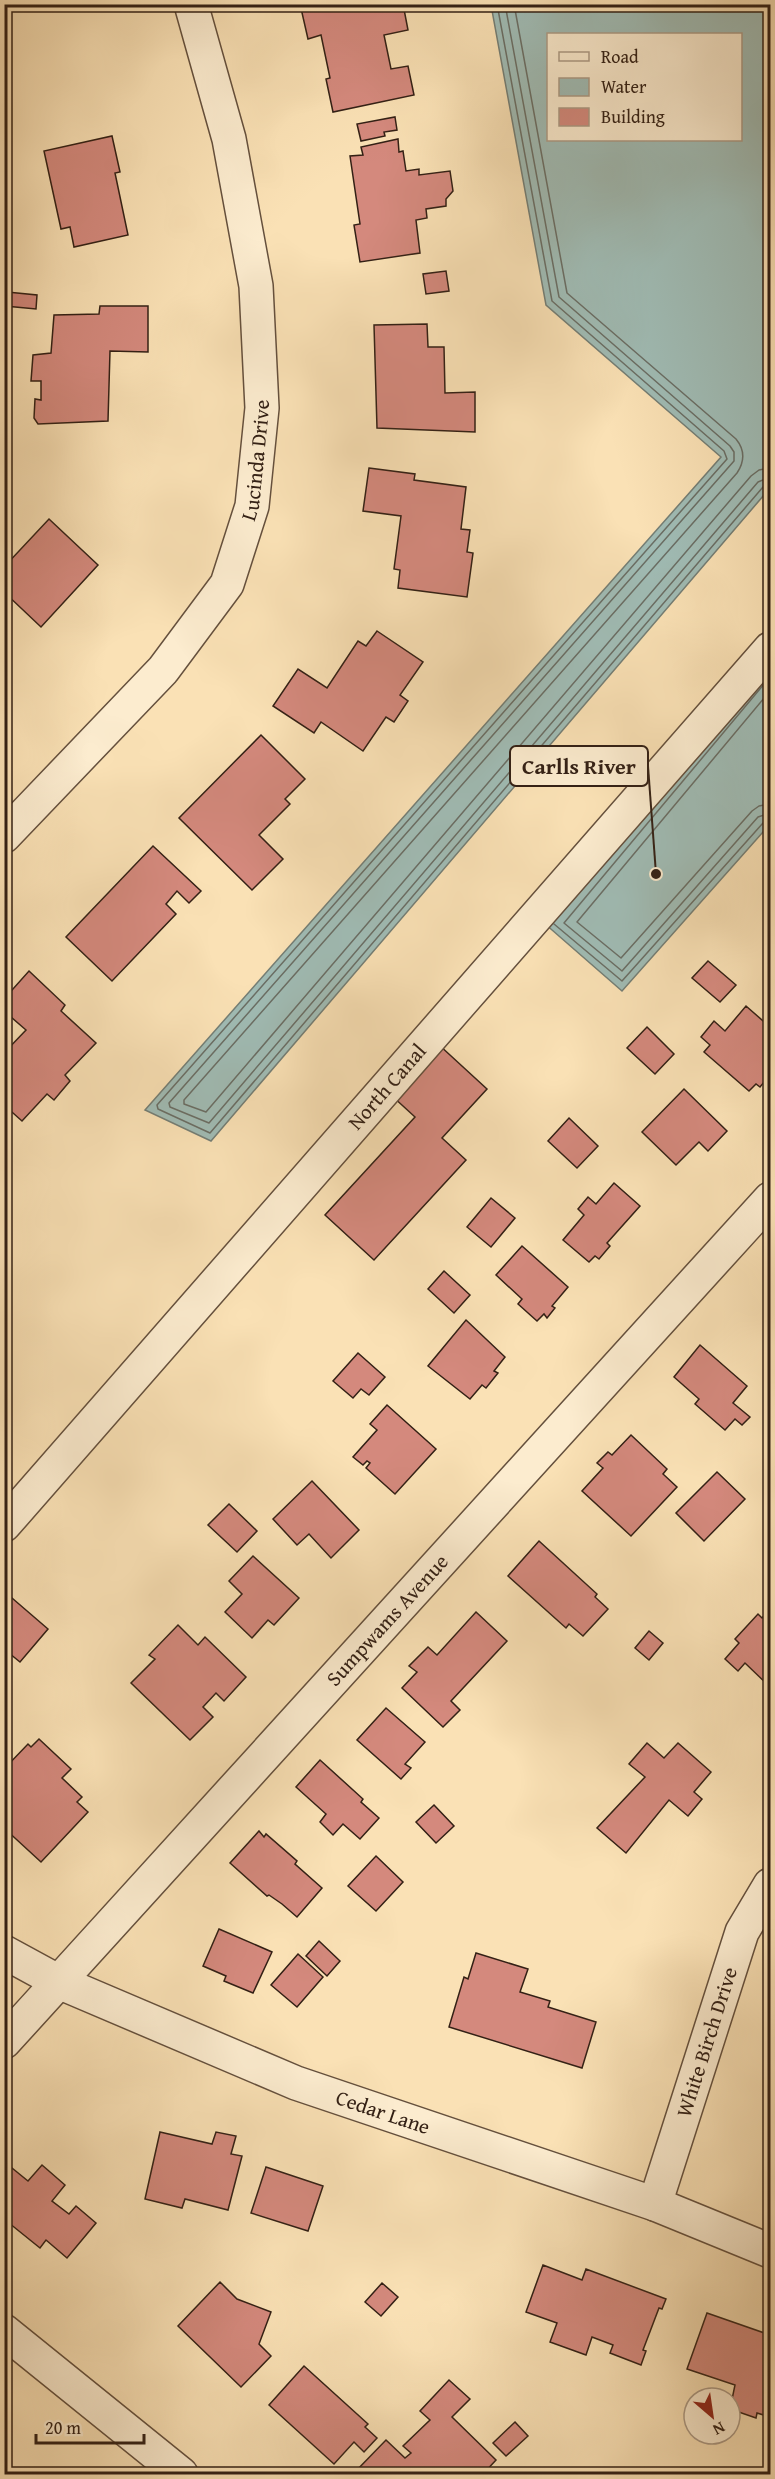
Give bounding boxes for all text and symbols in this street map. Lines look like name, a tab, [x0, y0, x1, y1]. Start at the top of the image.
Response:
legend	[547, 33, 742, 141]
text: Road	[601, 43, 639, 70]
text: Water	[601, 73, 647, 100]
text: Building	[601, 103, 665, 130]
street label: Lucinda Drive	[232, 399, 277, 525]
callout: Carlls River	[510, 746, 648, 786]
text: Carlls River	[522, 750, 636, 782]
street label: North Canal	[340, 1036, 433, 1137]
street label: Sumpwams Avenue	[319, 1547, 455, 1693]
street label: White Birch Drive	[668, 1963, 745, 2121]
street label: Cedar Lane	[332, 2082, 434, 2142]
north arrow	[682, 2386, 742, 2446]
scale bar	[36, 2407, 144, 2445]
text: 20 m	[45, 2414, 81, 2441]
text: N	[709, 2416, 730, 2442]

